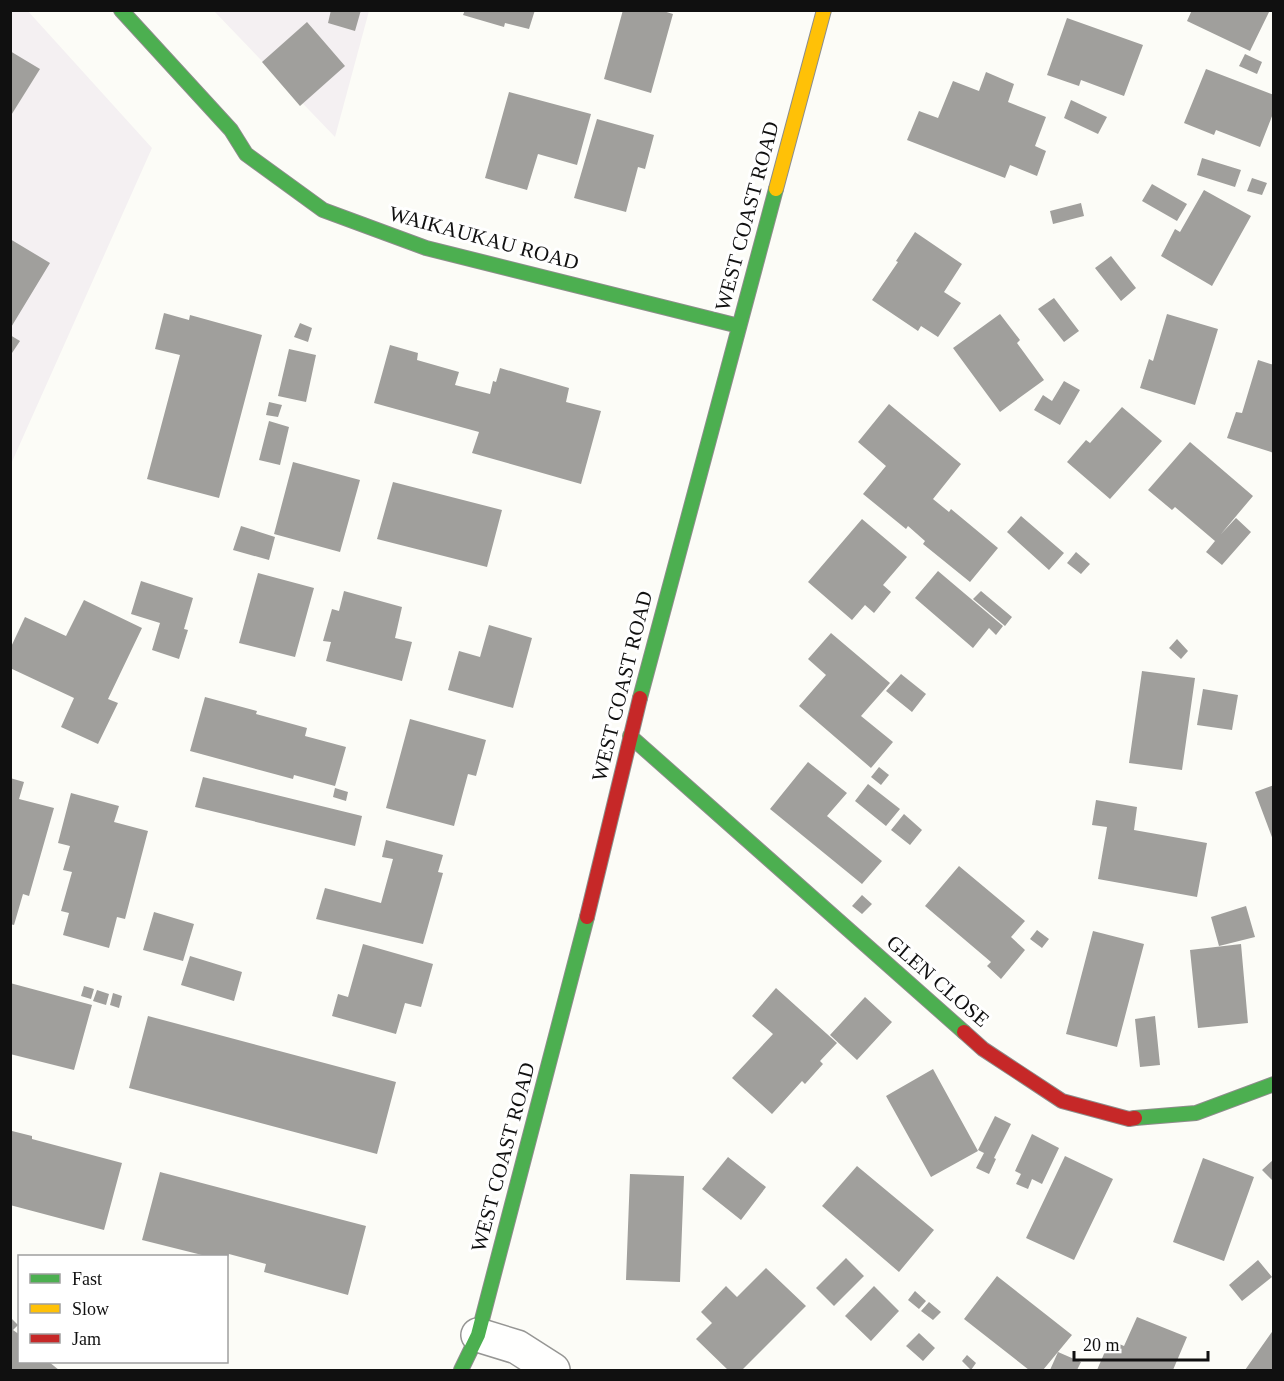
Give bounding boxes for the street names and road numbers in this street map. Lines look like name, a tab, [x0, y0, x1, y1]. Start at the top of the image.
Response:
street label: WEST COAST ROAD	[710, 119, 784, 313]
street label: WAIKAUKAU ROAD	[387, 201, 581, 275]
street label: WEST COAST ROAD	[587, 588, 657, 784]
street label: GLEN CLOSE	[882, 930, 994, 1032]
street label: WEST COAST ROAD	[466, 1060, 540, 1254]

